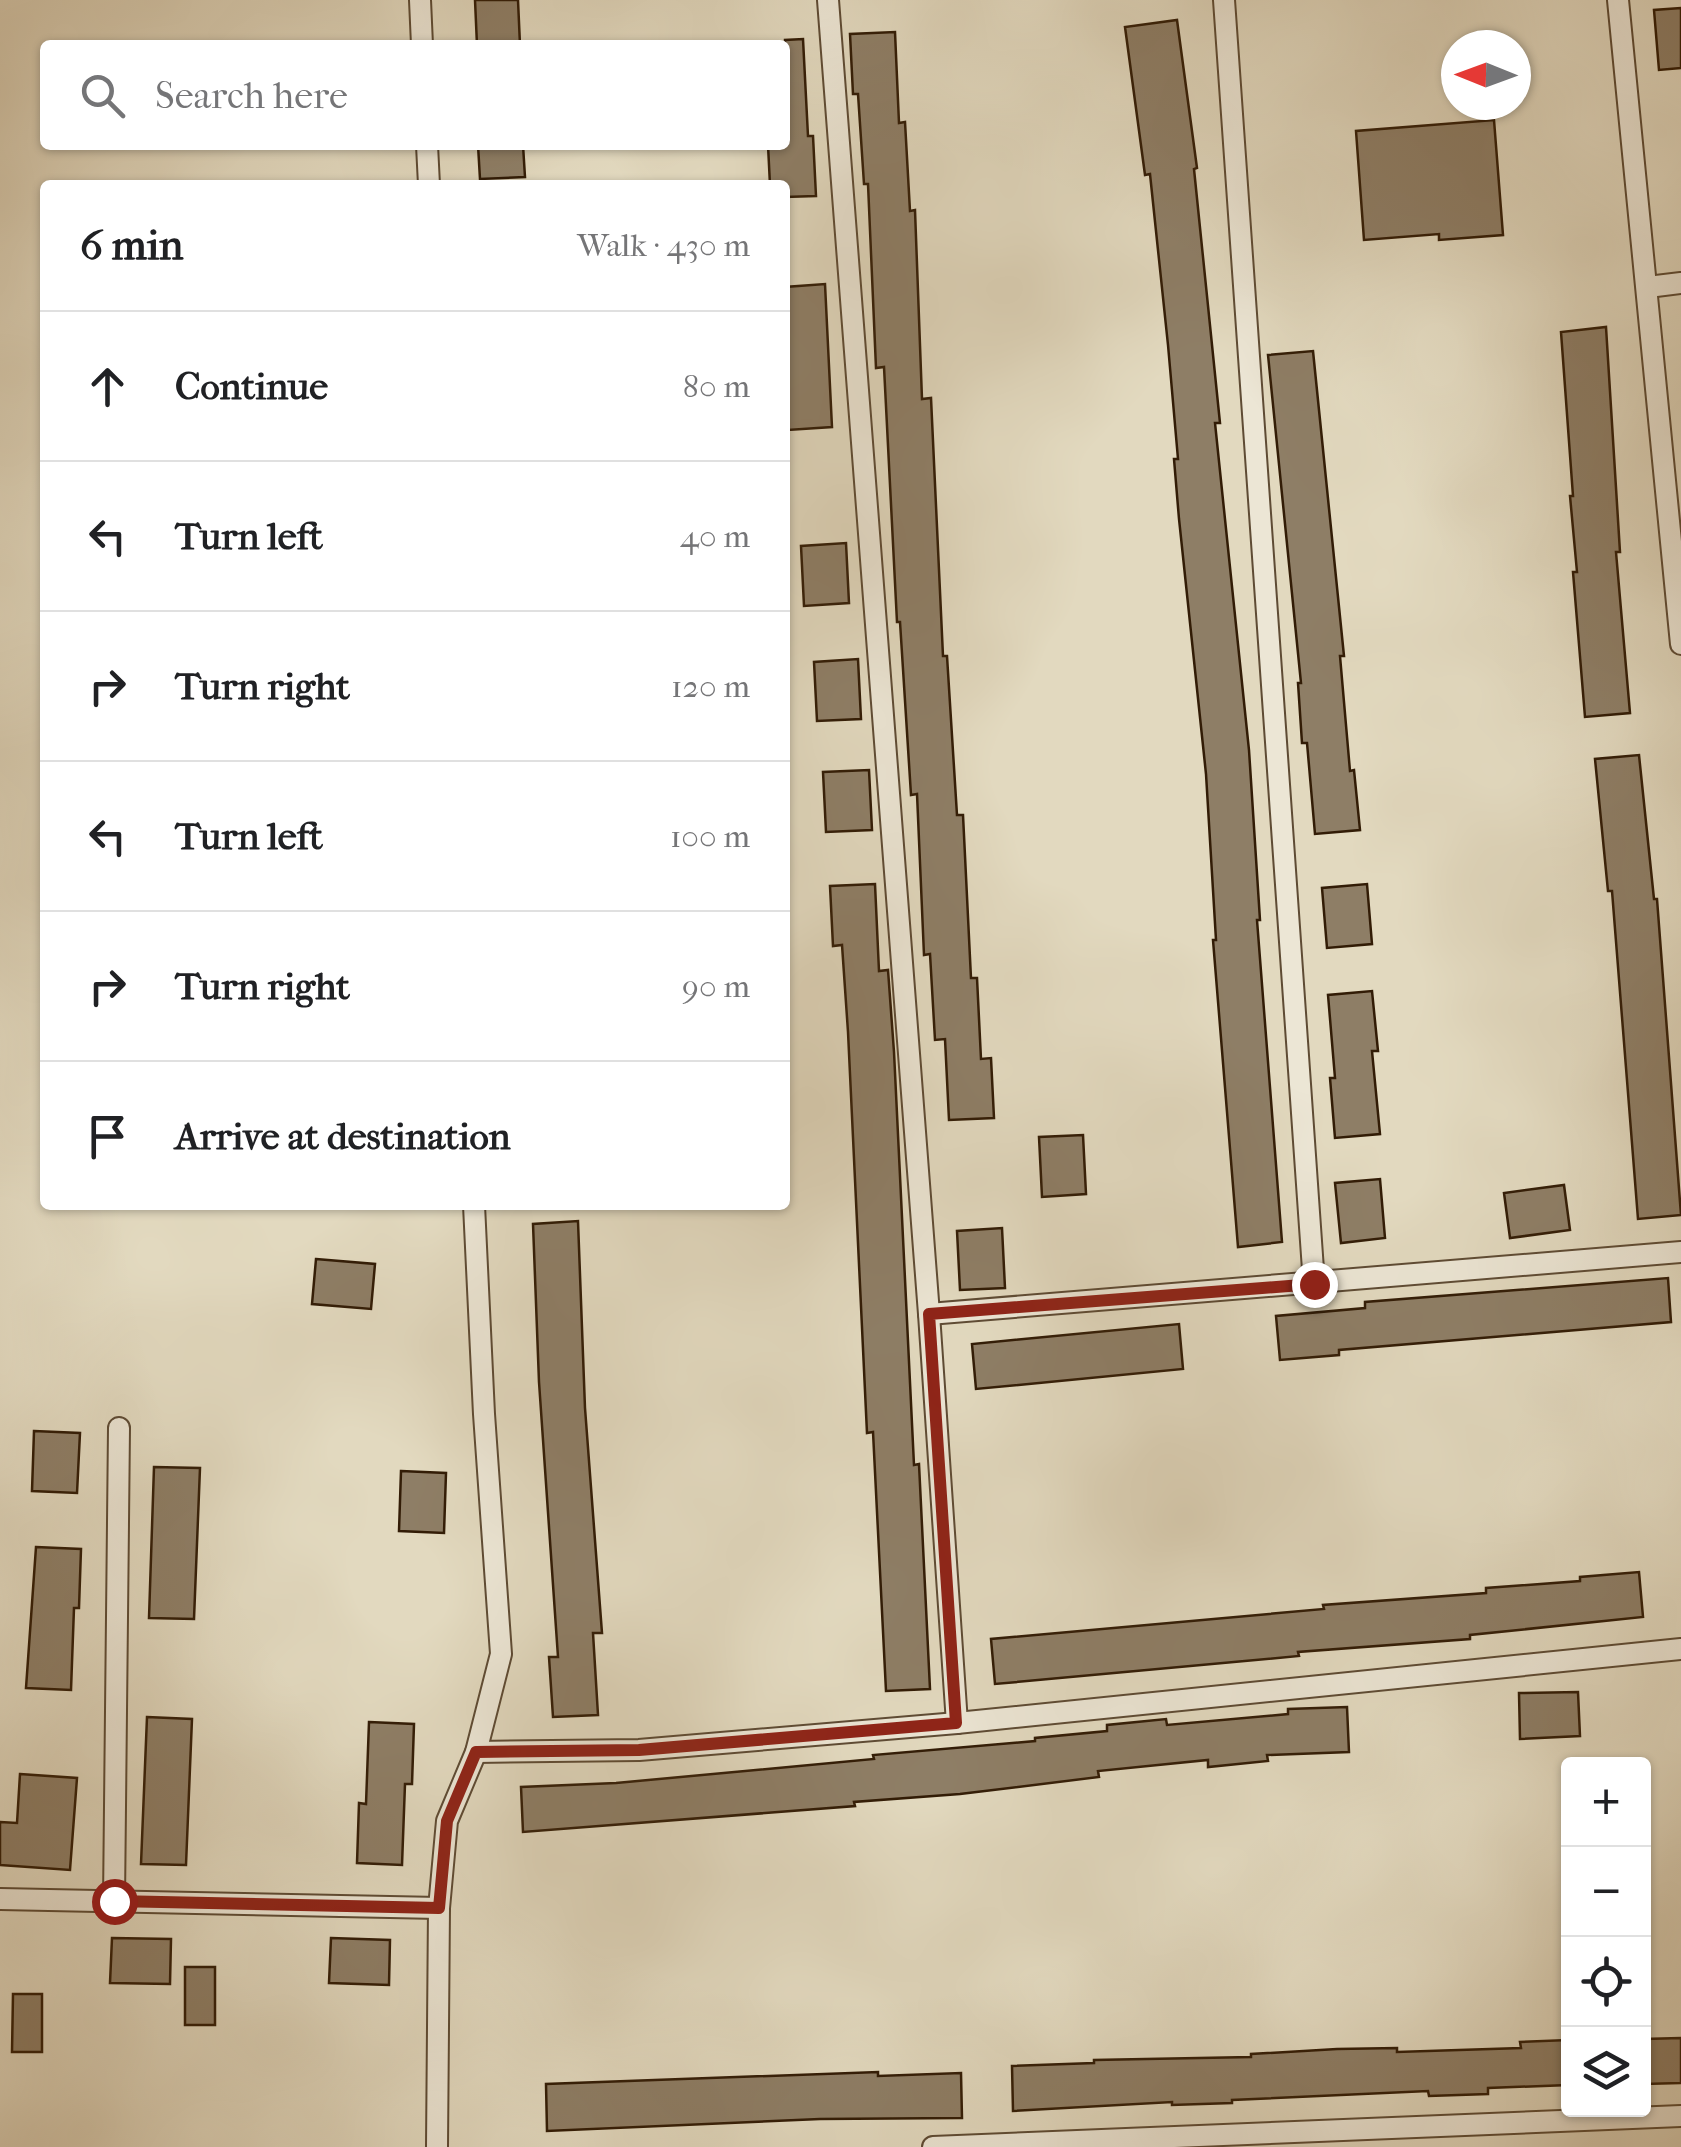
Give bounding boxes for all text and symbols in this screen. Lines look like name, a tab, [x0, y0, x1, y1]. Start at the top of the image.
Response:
north arrow	[1441, 30, 1531, 120]
search box	[40, 40, 790, 150]
icon: search	[75, 68, 130, 123]
text: Search here	[155, 73, 348, 118]
text: 6 min	[80, 221, 183, 270]
text: Walk · 430 m	[577, 227, 750, 264]
icon: ahead	[80, 359, 135, 414]
text: Continue	[175, 364, 328, 409]
text: 80 m	[683, 368, 750, 405]
icon: left	[80, 509, 135, 564]
text: Turn left	[175, 514, 323, 559]
text: 40 m	[680, 518, 750, 555]
icon: right	[80, 659, 135, 714]
text: Turn right	[175, 664, 350, 709]
text: 120 m	[671, 668, 750, 705]
icon: left	[80, 809, 135, 864]
text: Turn left	[175, 814, 323, 859]
text: 100 m	[670, 818, 750, 855]
icon: right	[80, 959, 135, 1014]
text: Turn right	[175, 964, 350, 1009]
text: 90 m	[682, 968, 750, 1005]
icon: arrive	[80, 1109, 135, 1164]
text: Arrive at destination	[175, 1114, 511, 1159]
route end	[1292, 1262, 1338, 1308]
map controls	[1561, 1757, 1651, 2117]
button: +	[1561, 1757, 1651, 1847]
button: −	[1561, 1847, 1651, 1937]
route start	[92, 1879, 138, 1925]
button: locate	[1561, 1937, 1651, 2027]
button: layers	[1561, 2027, 1651, 2117]

